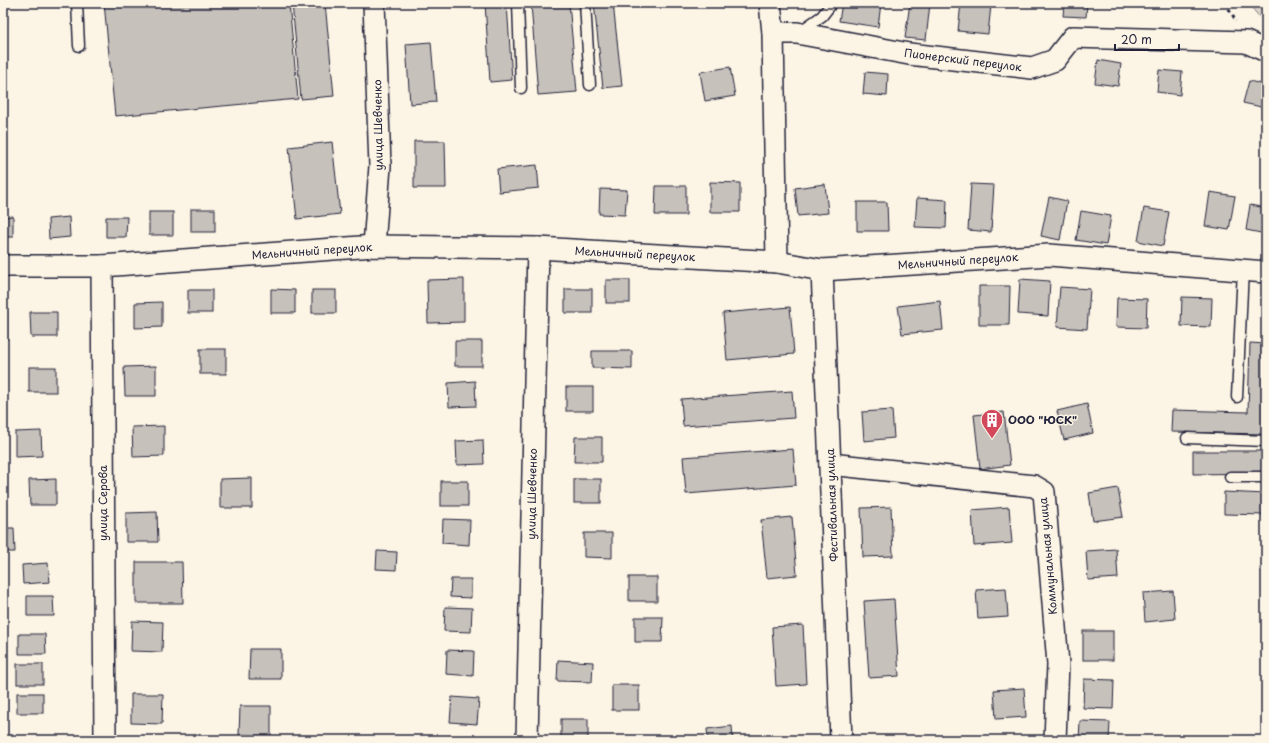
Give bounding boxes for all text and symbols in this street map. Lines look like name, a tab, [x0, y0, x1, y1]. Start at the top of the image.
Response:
scale bar	[1115, 26, 1179, 52]
text: 20 m	[1121, 30, 1152, 48]
street label: Пионерский переулок	[903, 44, 1023, 75]
street label: улица Шевченко	[368, 79, 387, 171]
street label: Мельничный переулок	[251, 238, 373, 263]
street label: Мельничный переулок	[574, 242, 696, 265]
street label: Мельничный переулок	[897, 248, 1019, 273]
building icon: ООО "ЮСК"	[979, 407, 1005, 440]
place label: ООО "ЮСК"	[1008, 411, 1077, 428]
street label: улица Шевченко	[522, 448, 541, 540]
street label: Фестивальная улица	[821, 448, 842, 562]
street label: улица Серова	[94, 465, 111, 541]
street label: Коммунальная улица	[1034, 497, 1061, 615]

